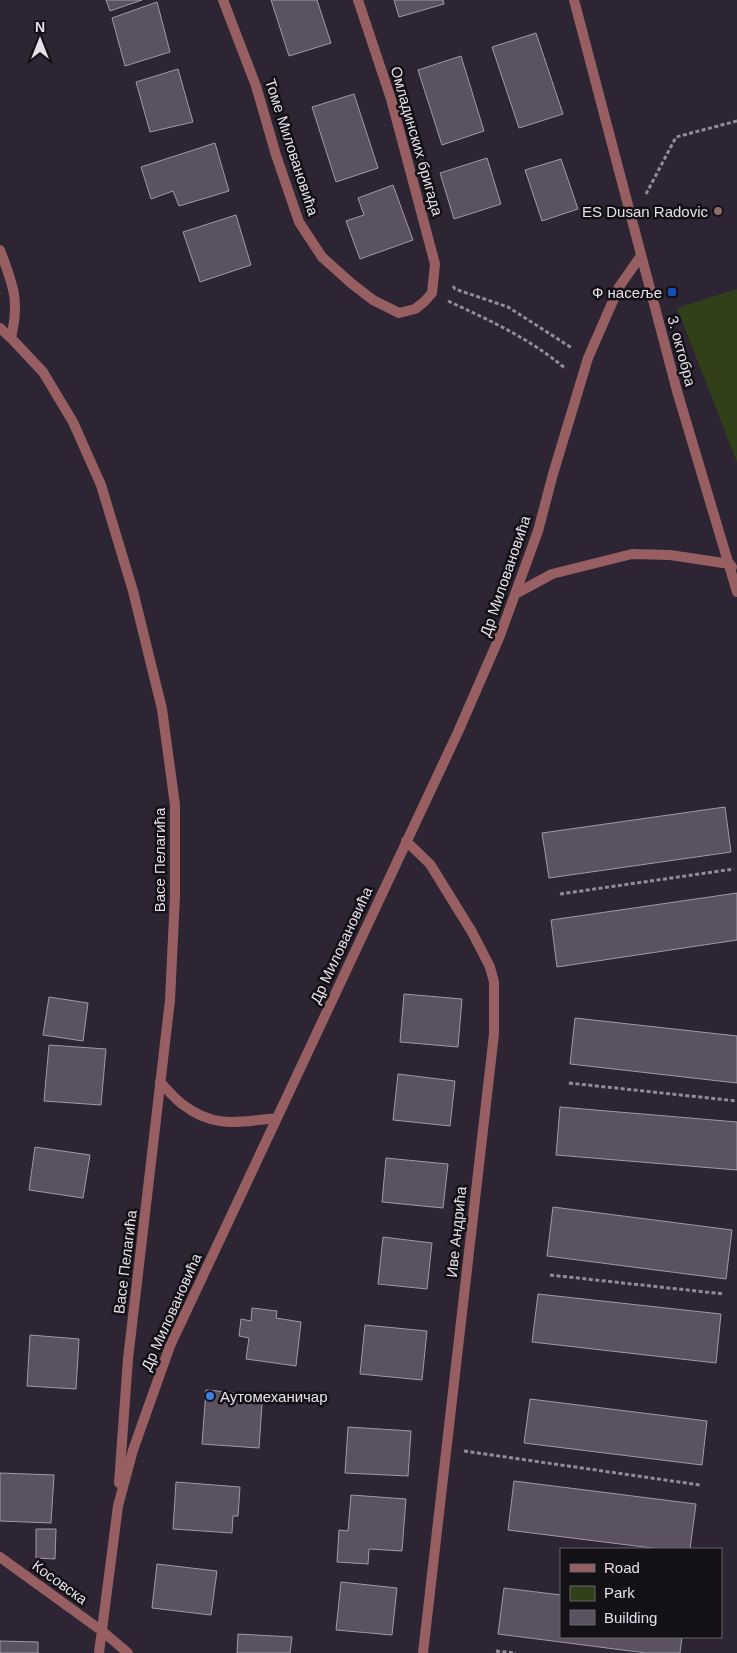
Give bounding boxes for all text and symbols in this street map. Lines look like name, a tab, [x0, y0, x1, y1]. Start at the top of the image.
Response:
north arrow	[15, 15, 65, 65]
text: N	[35, 19, 45, 35]
street label: Омладинских бригада	[388, 64, 447, 218]
street label: Томе Миловановића	[262, 76, 322, 218]
place label: ES Dusan Radovic	[582, 203, 708, 220]
marker: ES Dusan Radovic	[712, 205, 724, 217]
place label: Ф насеље	[592, 284, 662, 301]
marker: Ф насеље	[666, 286, 678, 298]
street label: 3. октобра	[664, 314, 700, 389]
street label: Др Миловановића	[476, 513, 534, 639]
street label: Васе Пелагића	[151, 807, 168, 912]
street label: Др Миловановића	[307, 883, 376, 1006]
street label: Иве Андрића	[443, 1185, 469, 1278]
street label: Васе Пелагића	[110, 1208, 140, 1315]
street label: Др Миловановића	[137, 1250, 205, 1373]
place label: Аутомеханичар	[220, 1388, 328, 1405]
marker: Аутомеханичар	[204, 1390, 216, 1402]
legend	[560, 1548, 722, 1638]
street label: Косовска	[29, 1556, 91, 1608]
text: Road	[604, 1559, 640, 1576]
text: Park	[604, 1584, 635, 1601]
text: Building	[604, 1609, 657, 1626]

